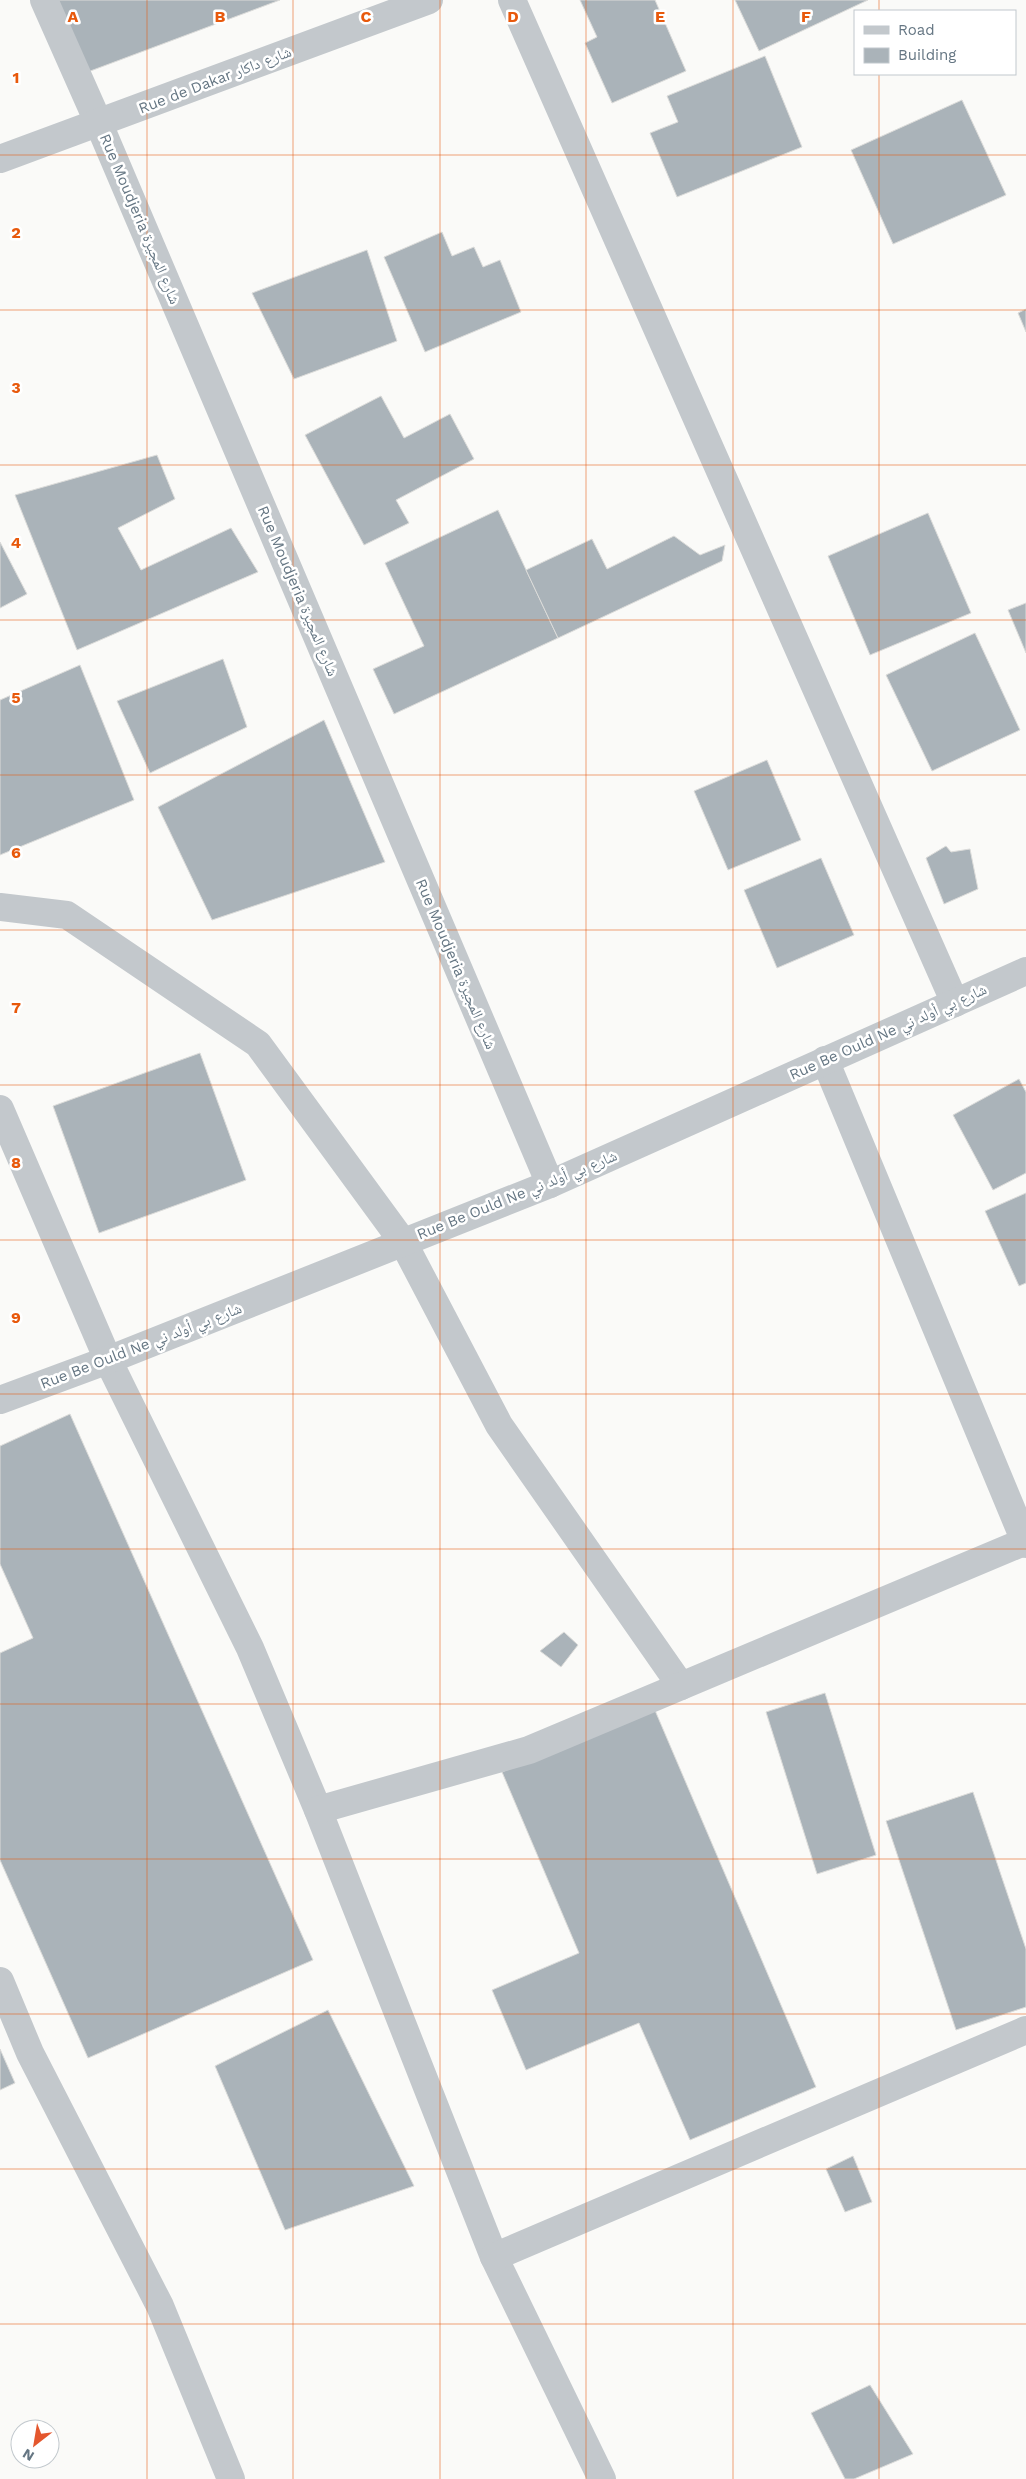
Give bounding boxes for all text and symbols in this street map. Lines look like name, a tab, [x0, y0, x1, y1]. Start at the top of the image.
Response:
text: A	[68, 7, 79, 26]
text: B	[215, 7, 226, 26]
text: C	[361, 7, 372, 26]
text: D	[507, 7, 519, 26]
text: E	[655, 7, 665, 26]
text: F	[801, 7, 811, 26]
legend	[854, 10, 1016, 75]
text: Road	[898, 21, 935, 39]
street label: Rue de Dakar شارع داكار	[136, 42, 294, 118]
text: Building	[898, 46, 956, 64]
text: 1	[13, 68, 19, 87]
street label: Rue Moudjeria شارع المجيرة	[95, 131, 184, 307]
text: 2	[11, 223, 21, 242]
text: 3	[11, 378, 21, 397]
street label: Rue Moudjeria شارع المجيرة	[253, 503, 342, 679]
text: 4	[11, 533, 21, 552]
text: 5	[11, 688, 21, 707]
text: 6	[11, 843, 21, 862]
street label: Rue Moudjeria شارع المجيرة	[411, 876, 500, 1052]
street label: Rue Be Ould Ne شارع بي أولد ني	[786, 980, 991, 1086]
text: 7	[11, 998, 21, 1017]
street label: Rue Be Ould Ne شارع بي أولد ني	[414, 1146, 621, 1246]
text: 8	[11, 1153, 21, 1172]
street label: Rue Be Ould Ne شارع بي أولد ني	[38, 1299, 245, 1395]
text: 9	[11, 1308, 21, 1327]
north arrow	[10, 2419, 60, 2469]
text: N	[20, 2446, 37, 2465]

